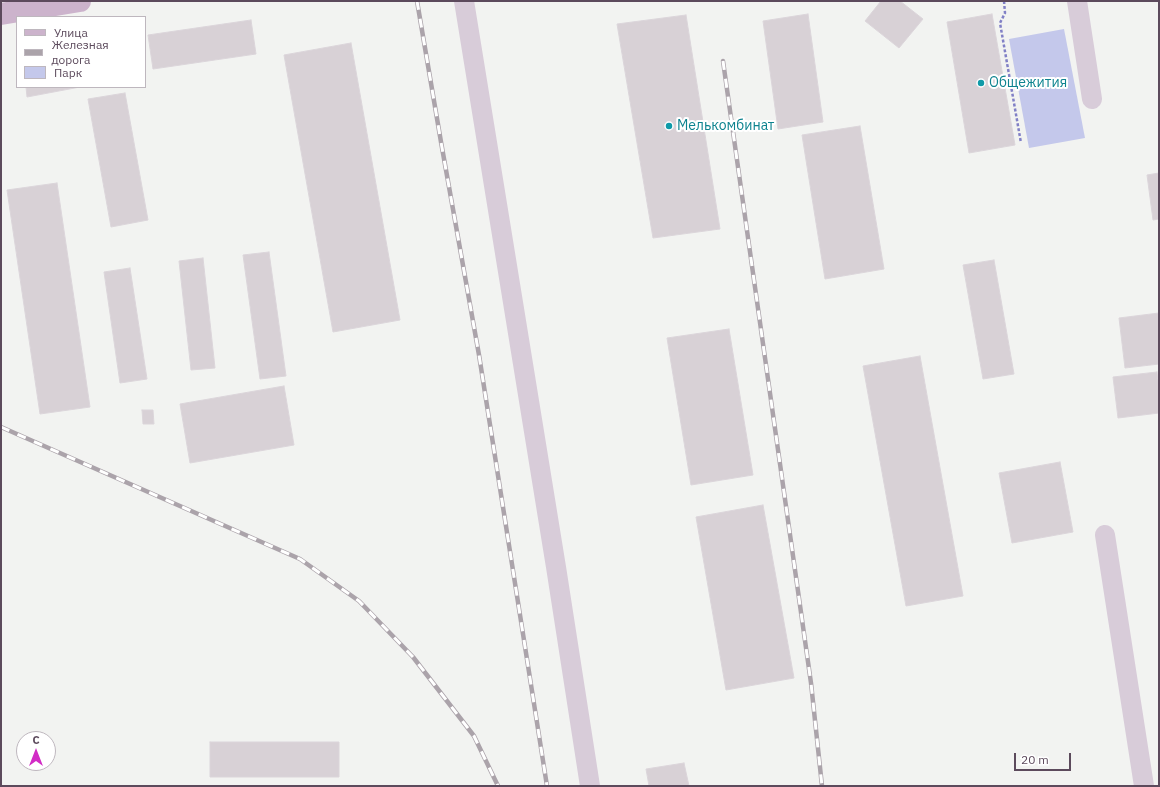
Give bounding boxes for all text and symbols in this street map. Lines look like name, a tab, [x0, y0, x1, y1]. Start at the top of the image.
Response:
legend	[16, 16, 146, 88]
text: Улица	[54, 25, 88, 40]
text: Железная дорога	[51, 37, 109, 67]
text: Парк	[54, 65, 82, 80]
place label: Общежития	[989, 75, 1067, 91]
marker: Общежития	[976, 78, 986, 88]
place label: Мелькомбинат	[677, 118, 774, 134]
marker: Мелькомбинат	[664, 121, 674, 131]
north arrow	[16, 731, 56, 771]
text: С	[32, 733, 40, 747]
scale bar	[1016, 745, 1073, 771]
text: 20 m	[1021, 752, 1049, 767]

